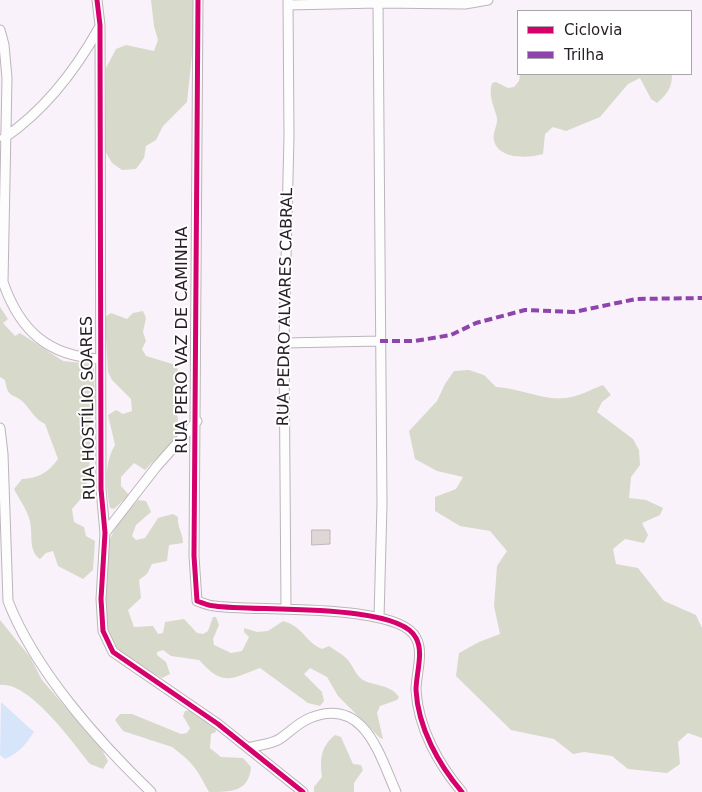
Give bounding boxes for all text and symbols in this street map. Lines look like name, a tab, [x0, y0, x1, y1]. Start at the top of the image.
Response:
legend	[517, 10, 692, 75]
text: Ciclovia	[564, 21, 622, 39]
text: Trilha	[564, 46, 604, 64]
street label: RUA PEDRO ALVARES CABRAL	[274, 188, 298, 426]
street label: RUA PERO VAZ DE CAMINHA	[173, 226, 193, 454]
street label: RUA HOSTÍLIO SOARES	[78, 316, 100, 500]

